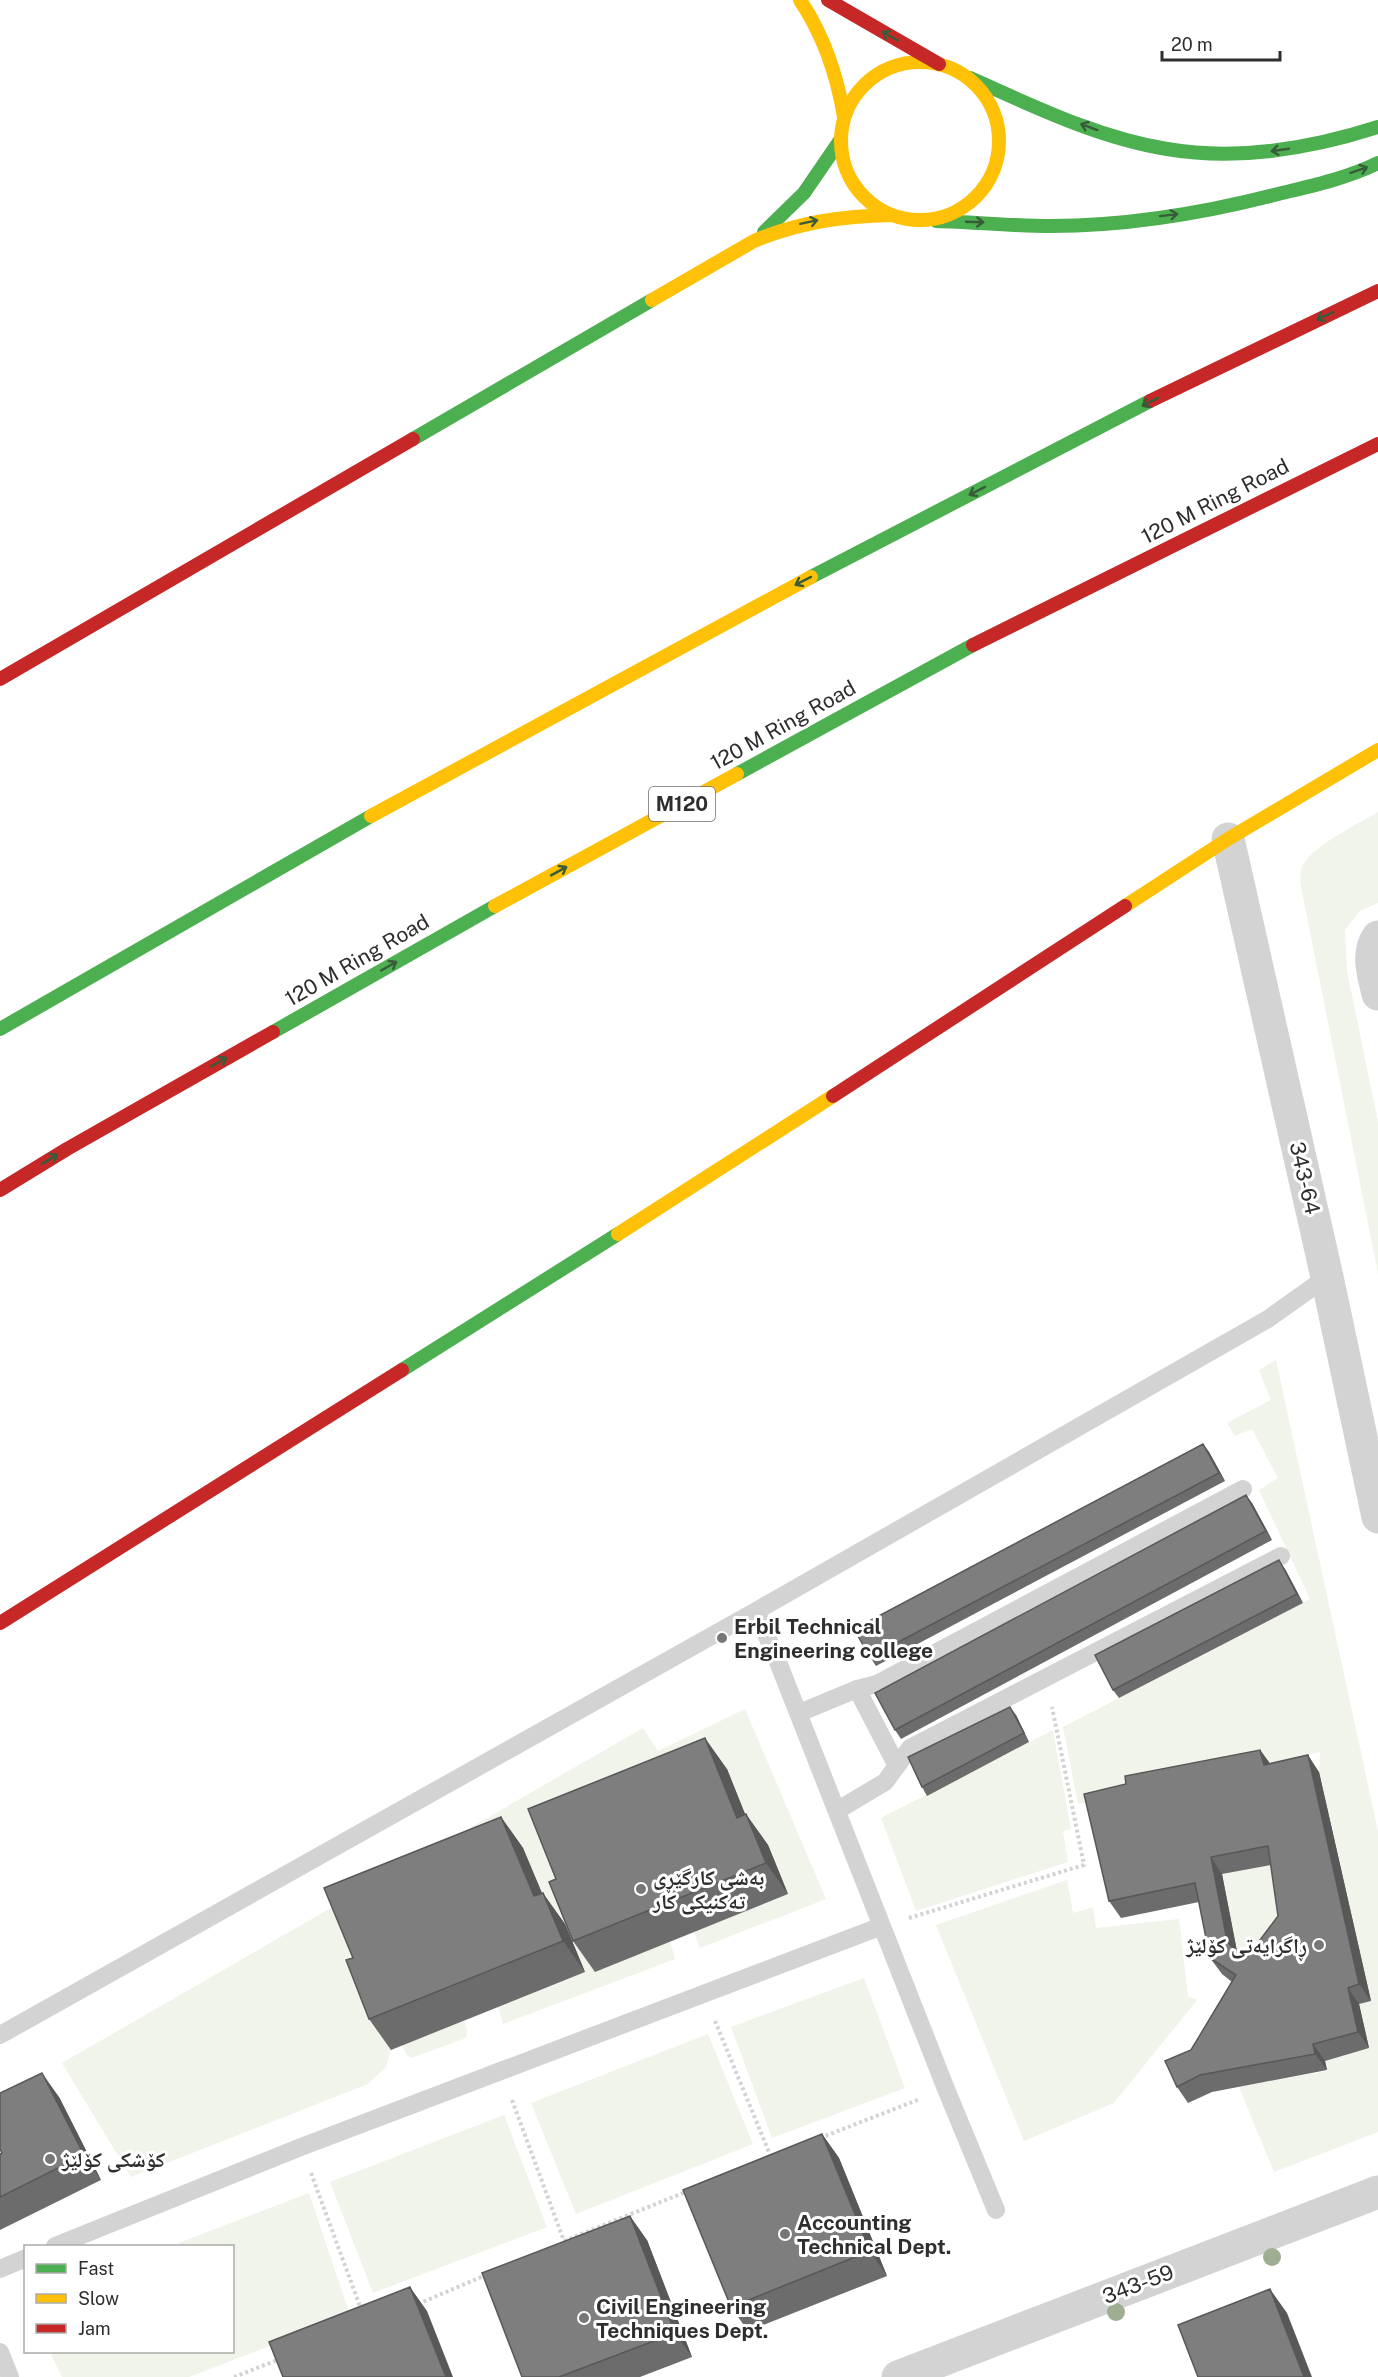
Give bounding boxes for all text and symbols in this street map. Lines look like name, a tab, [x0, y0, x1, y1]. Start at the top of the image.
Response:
scale bar	[1162, 24, 1280, 62]
one-way arrow	[881, 29, 898, 41]
text: 20 m	[1171, 34, 1213, 55]
one-way arrow	[1080, 121, 1099, 132]
one-way arrow	[1271, 144, 1291, 155]
one-way arrow	[1349, 164, 1368, 175]
one-way arrow	[1159, 209, 1179, 220]
one-way arrow	[799, 216, 818, 227]
one-way arrow	[965, 217, 985, 228]
one-way arrow	[1317, 311, 1335, 323]
one-way arrow	[1141, 396, 1159, 408]
street label: 120 M Ring Road	[1137, 453, 1293, 549]
one-way arrow	[968, 486, 986, 497]
one-way arrow	[795, 576, 813, 587]
street label: 120 M Ring Road	[706, 675, 860, 775]
road number: M120	[649, 787, 715, 821]
one-way arrow	[550, 865, 567, 877]
street label: 120 M Ring Road	[281, 909, 433, 1011]
one-way arrow	[380, 960, 397, 972]
one-way arrow	[210, 1056, 227, 1068]
street label: 343-64	[1285, 1139, 1325, 1217]
one-way arrow	[41, 1153, 58, 1165]
place label: Erbil Technical Engineering college	[734, 1614, 933, 1663]
marker: Erbil Technical Engineering college	[715, 1631, 729, 1645]
place label: بەشی کارگێڕی تەکنیکی کار	[652, 1865, 764, 1915]
marker: بەشی کارگێڕی تەکنیکی کار	[634, 1882, 648, 1896]
place label: ڕاگرایەتی کۆلێژ	[1185, 1933, 1307, 1962]
marker: ڕاگرایەتی کۆلێژ	[1312, 1938, 1326, 1952]
place label: کۆشکی کۆلێژ	[61, 2147, 165, 2173]
marker: کۆشکی کۆلێژ	[43, 2152, 57, 2166]
place label: Accounting Technical Dept.	[797, 2210, 951, 2259]
marker: Accounting Technical Dept.	[778, 2227, 792, 2241]
legend	[24, 2245, 234, 2353]
text: Fast	[78, 2258, 114, 2279]
street label: 343-59	[1099, 2259, 1177, 2309]
text: Slow	[78, 2288, 119, 2309]
place label: Civil Engineering Techniques Dept.	[596, 2294, 768, 2343]
marker: Civil Engineering Techniques Dept.	[577, 2311, 591, 2325]
text: Jam	[78, 2318, 111, 2339]

